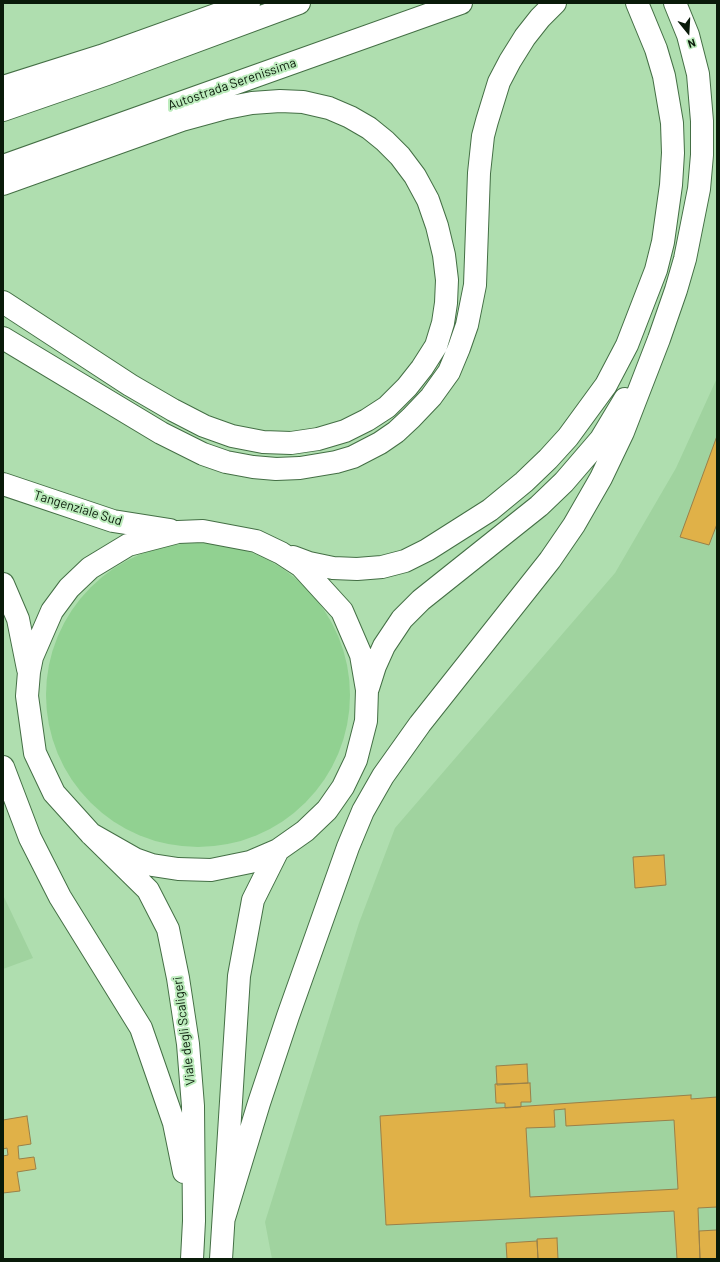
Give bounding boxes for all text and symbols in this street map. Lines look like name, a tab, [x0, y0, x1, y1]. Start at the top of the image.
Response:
north arrow	[668, 12, 708, 52]
text: N	[686, 37, 697, 51]
street label: Autostrada Serenissima	[166, 55, 298, 113]
street label: Tangenziale Sud	[32, 487, 124, 529]
street label: Viale degli Scaligeri	[170, 976, 198, 1086]

